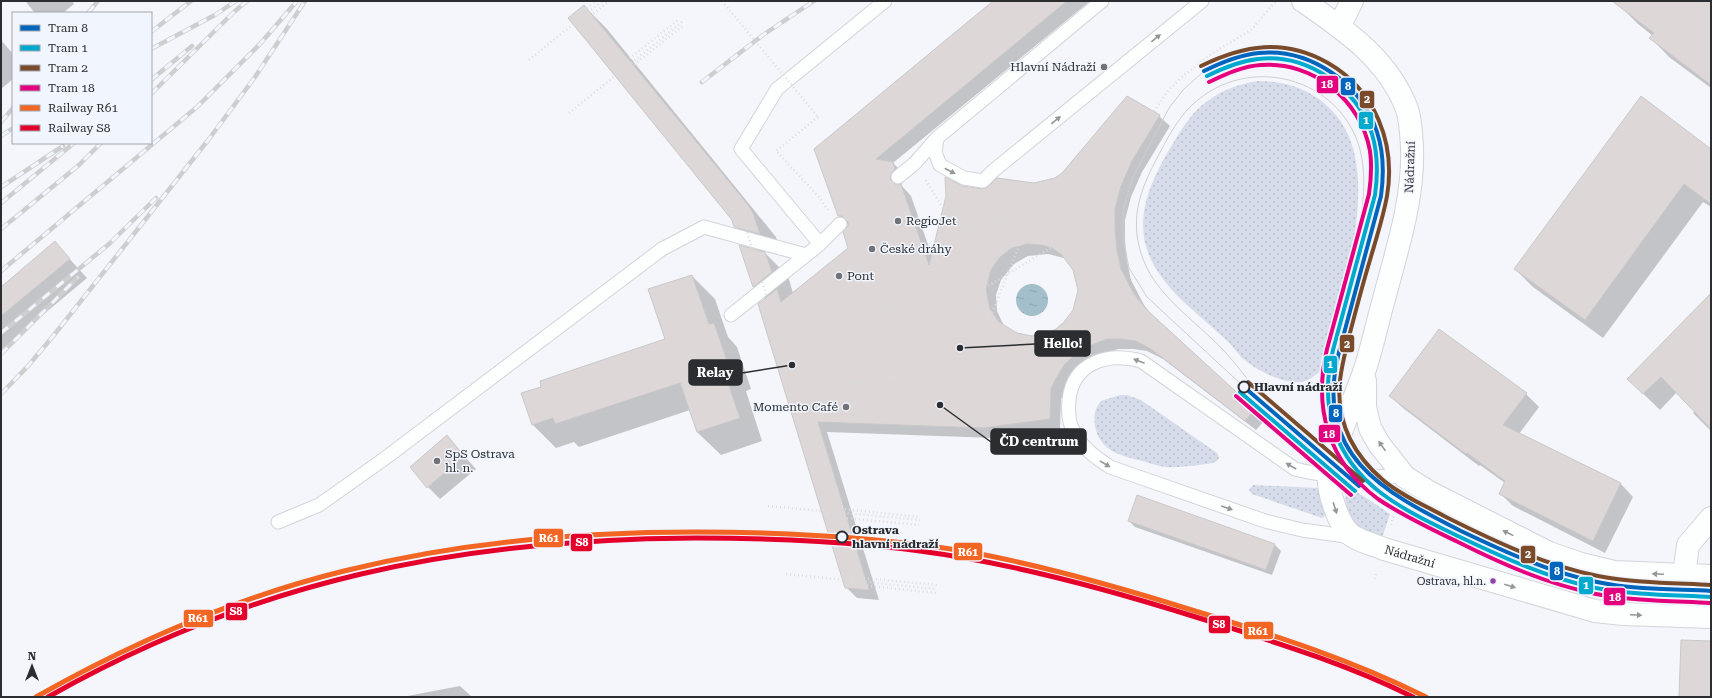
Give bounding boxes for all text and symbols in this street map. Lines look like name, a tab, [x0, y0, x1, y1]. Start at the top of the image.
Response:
legend	[12, 12, 152, 144]
text: Tram 8	[48, 21, 88, 35]
one-way arrow	[1151, 34, 1162, 43]
text: Tram 1	[48, 41, 88, 55]
place label: Hlavní Nádraží	[1010, 60, 1096, 74]
text: Tram 2	[48, 61, 88, 75]
marker: Hlavní Nádraží	[1099, 62, 1109, 72]
line badge: 18	[1316, 75, 1339, 94]
line badge: 8	[1340, 77, 1356, 96]
text: 18	[1321, 78, 1333, 91]
text: 8	[1345, 80, 1351, 93]
text: Tram 18	[48, 81, 95, 95]
line badge: 2	[1359, 90, 1375, 109]
text: 2	[1364, 93, 1370, 106]
text: Railway R61	[48, 101, 118, 115]
line badge: 1	[1358, 111, 1374, 130]
text: 1	[1363, 114, 1369, 127]
one-way arrow	[1050, 116, 1061, 125]
text: Railway S8	[48, 121, 111, 135]
street label: Nádražní	[1402, 141, 1418, 193]
one-way arrow	[944, 167, 955, 174]
place label: RegioJet	[906, 214, 957, 228]
marker: RegioJet	[893, 216, 903, 226]
place label: České dráhy	[880, 242, 952, 256]
marker: České dráhy	[867, 244, 877, 254]
place label: Pont	[847, 269, 875, 283]
marker: Pont	[834, 271, 844, 281]
callout: Hello!	[1035, 331, 1090, 356]
line badge: 2	[1339, 334, 1355, 353]
text: Hello!	[1043, 336, 1083, 351]
text: 2	[1344, 338, 1350, 351]
line badge: 1	[1323, 355, 1338, 374]
one-way arrow	[1133, 358, 1145, 364]
text: 1	[1327, 358, 1333, 371]
callout: Relay	[689, 360, 742, 385]
text: Relay	[697, 365, 733, 380]
marker: Hlavní nádraží	[1237, 380, 1251, 394]
place label: Hlavní nádraží	[1254, 380, 1342, 394]
place label: Momento Café	[753, 400, 838, 414]
marker: Momento Café	[841, 402, 851, 412]
line badge: 8	[1328, 404, 1343, 423]
text: 8	[1333, 407, 1339, 420]
line badge: 18	[1318, 424, 1341, 443]
text: 18	[1323, 428, 1335, 441]
callout: ČD centrum	[991, 429, 1086, 454]
text: ČD centrum	[1000, 433, 1079, 449]
one-way arrow	[1378, 441, 1386, 451]
place label: SpS Ostrava hl. n.	[445, 447, 515, 475]
marker: SpS Ostrava hl. n.	[432, 456, 442, 466]
one-way arrow	[1099, 460, 1111, 467]
one-way arrow	[1285, 463, 1297, 470]
one-way arrow	[1333, 502, 1339, 514]
one-way arrow	[1221, 505, 1233, 511]
place label: Ostrava hlavní nádraží	[852, 523, 939, 551]
line badge: R61	[533, 528, 564, 548]
one-way arrow	[1502, 529, 1513, 536]
marker: Ostrava hlavní nádraží	[835, 530, 849, 544]
text: R61	[539, 532, 559, 545]
line badge: S8	[570, 533, 593, 552]
text: S8	[575, 536, 589, 549]
line badge: R61	[953, 542, 983, 561]
street label: Nádražní	[1383, 543, 1437, 571]
line badge: 2	[1520, 545, 1536, 564]
text: R61	[958, 546, 978, 559]
text: 2	[1525, 548, 1531, 561]
line badge: 8	[1549, 561, 1564, 581]
text: 8	[1554, 565, 1560, 578]
one-way arrow	[1651, 571, 1664, 577]
place label: Ostrava, hl.n.	[1417, 575, 1486, 588]
marker: Ostrava, hl.n.	[1488, 576, 1498, 586]
line badge: 1	[1578, 576, 1594, 595]
text: 1	[1583, 579, 1589, 592]
one-way arrow	[1504, 583, 1516, 589]
line badge: 18	[1603, 587, 1626, 606]
text: 18	[1609, 591, 1621, 604]
line badge: S8	[225, 602, 248, 621]
text: S8	[229, 605, 243, 618]
line badge: R61	[183, 609, 214, 628]
one-way arrow	[1630, 611, 1642, 618]
text: R61	[188, 612, 208, 625]
line badge: S8	[1208, 615, 1231, 634]
text: S8	[1212, 618, 1226, 631]
line badge: R61	[1243, 621, 1274, 640]
text: R61	[1248, 625, 1268, 638]
north arrow	[12, 646, 52, 686]
text: N	[28, 650, 37, 663]

